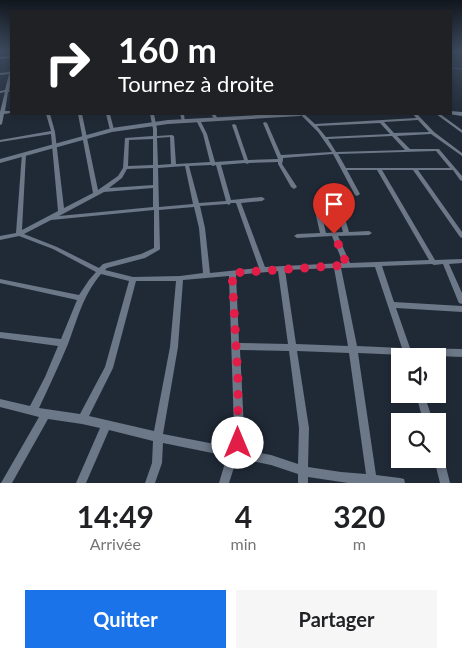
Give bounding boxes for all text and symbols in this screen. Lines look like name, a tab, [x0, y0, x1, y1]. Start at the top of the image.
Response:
text: 160 m	[118, 28, 217, 70]
icon: right	[35, 30, 100, 95]
text: Tournez à droite	[118, 70, 274, 97]
pin	[313, 183, 355, 234]
icon: arrive	[320, 190, 348, 218]
map controls	[391, 348, 446, 468]
button: sound	[391, 348, 446, 403]
button: search	[391, 413, 446, 468]
position arrow	[211, 416, 263, 468]
text: 14:49	[77, 498, 154, 534]
text: 4	[235, 498, 252, 534]
text: 320	[333, 498, 385, 534]
text: Arrivée	[90, 534, 141, 553]
text: min	[231, 534, 257, 553]
text: m	[353, 534, 366, 553]
button: Quitter	[25, 590, 226, 648]
button: Partager	[236, 590, 437, 648]

